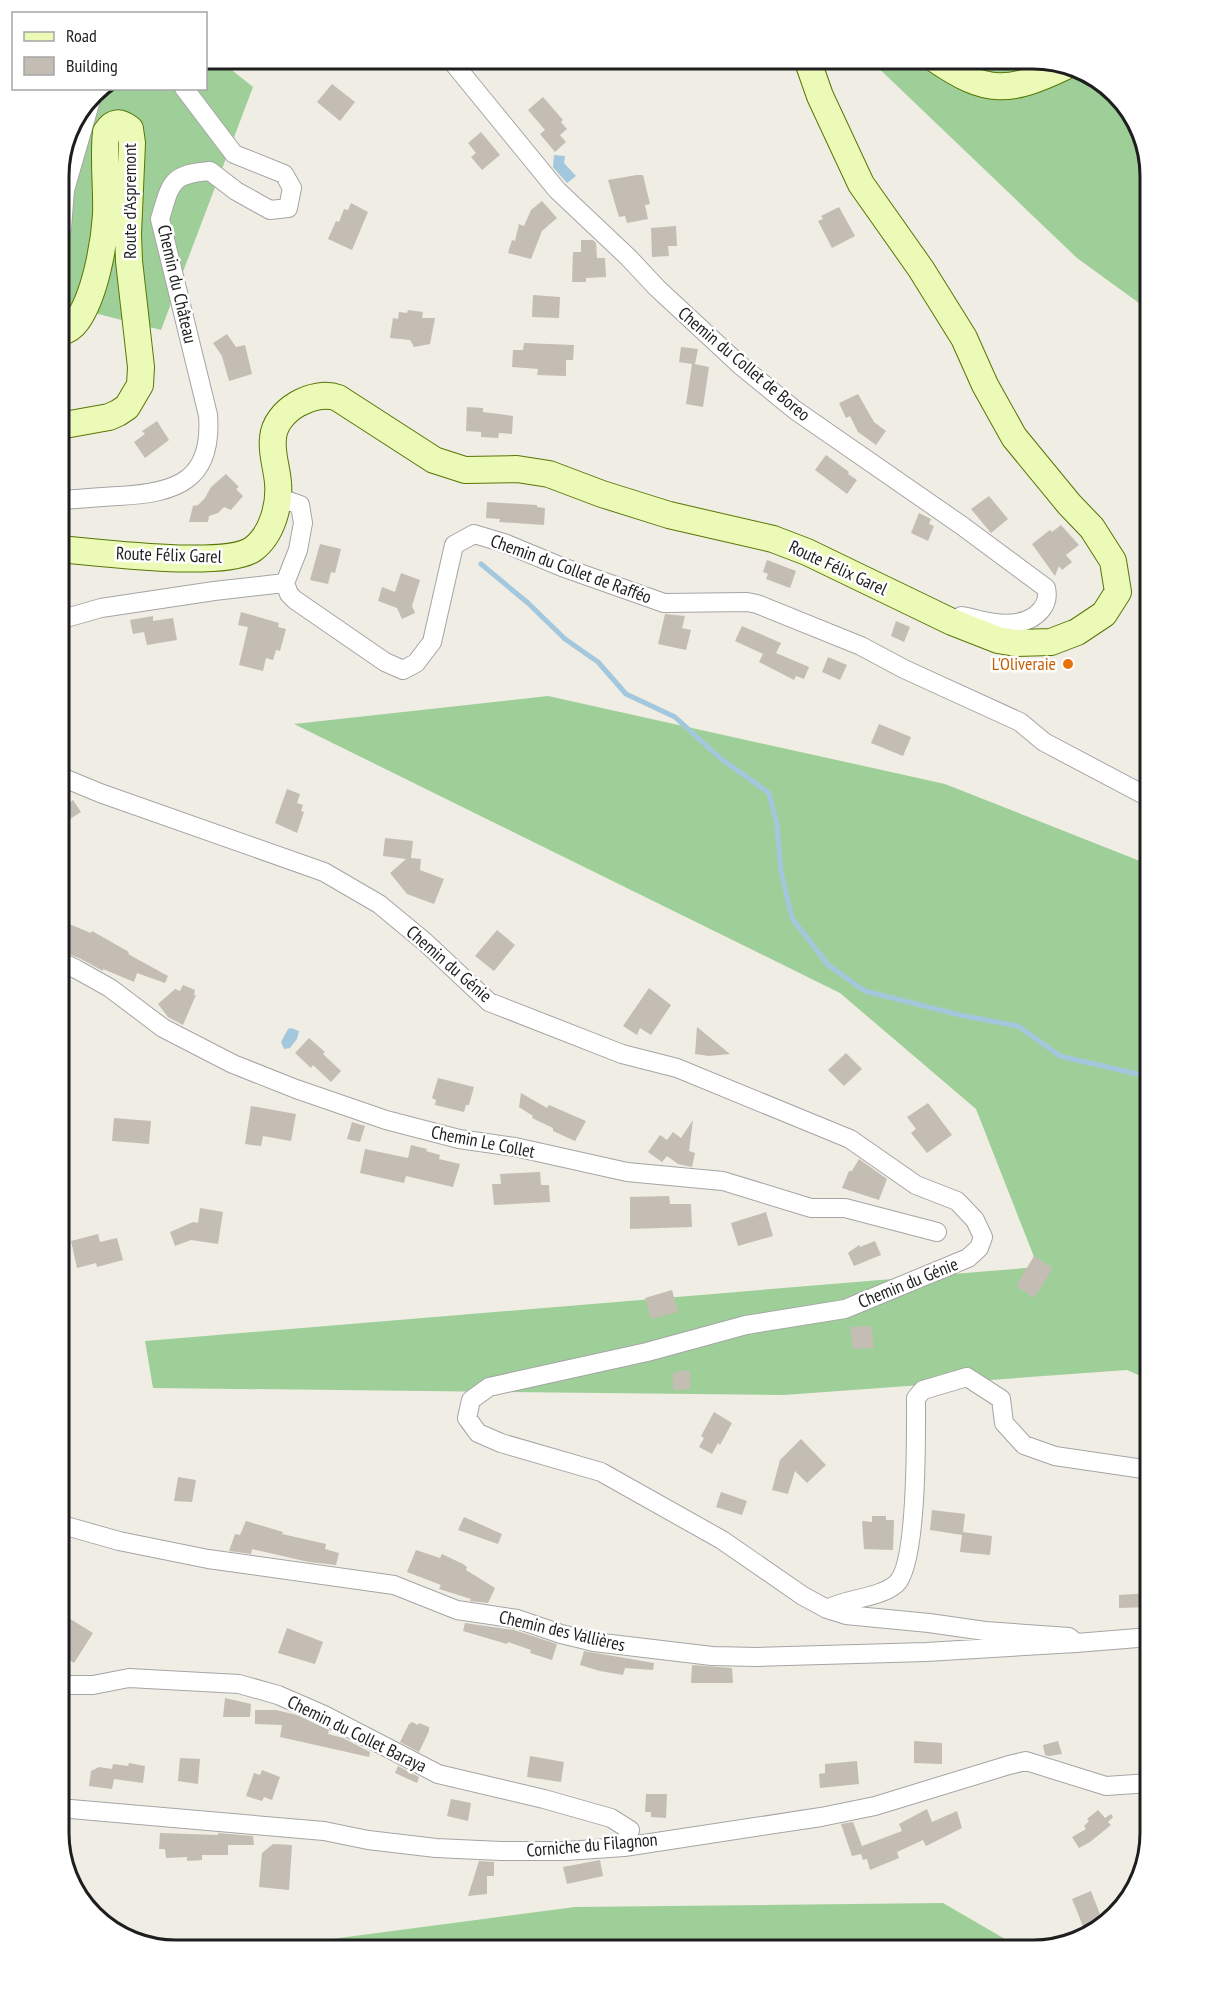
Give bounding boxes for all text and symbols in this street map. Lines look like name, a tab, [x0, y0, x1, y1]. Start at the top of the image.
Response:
legend	[12, 12, 207, 90]
text: Road	[66, 24, 97, 47]
text: Building	[66, 54, 118, 77]
street label: Route d'Aspremont	[118, 143, 141, 259]
street label: Chemin du Château	[153, 222, 202, 345]
street label: Chemin du Collet de Boreo	[673, 302, 815, 426]
street label: Chemin du Collet de Rafféo	[488, 529, 655, 608]
street label: Route Félix Garel	[785, 535, 892, 601]
street label: Route Félix Garel	[116, 541, 223, 568]
place label: L'Oliveraie	[992, 652, 1056, 675]
marker: L'Oliveraie	[1061, 657, 1075, 671]
street label: Chemin du Génie	[402, 920, 497, 1007]
street label: Chemin Le Collet	[429, 1120, 537, 1163]
street label: Chemin du Génie	[854, 1252, 961, 1313]
street label: Chemin des Vallières	[497, 1605, 627, 1656]
street label: Chemin du Collet Baraya	[284, 1690, 431, 1777]
street label: Corniche du Filagnon	[526, 1827, 658, 1862]

